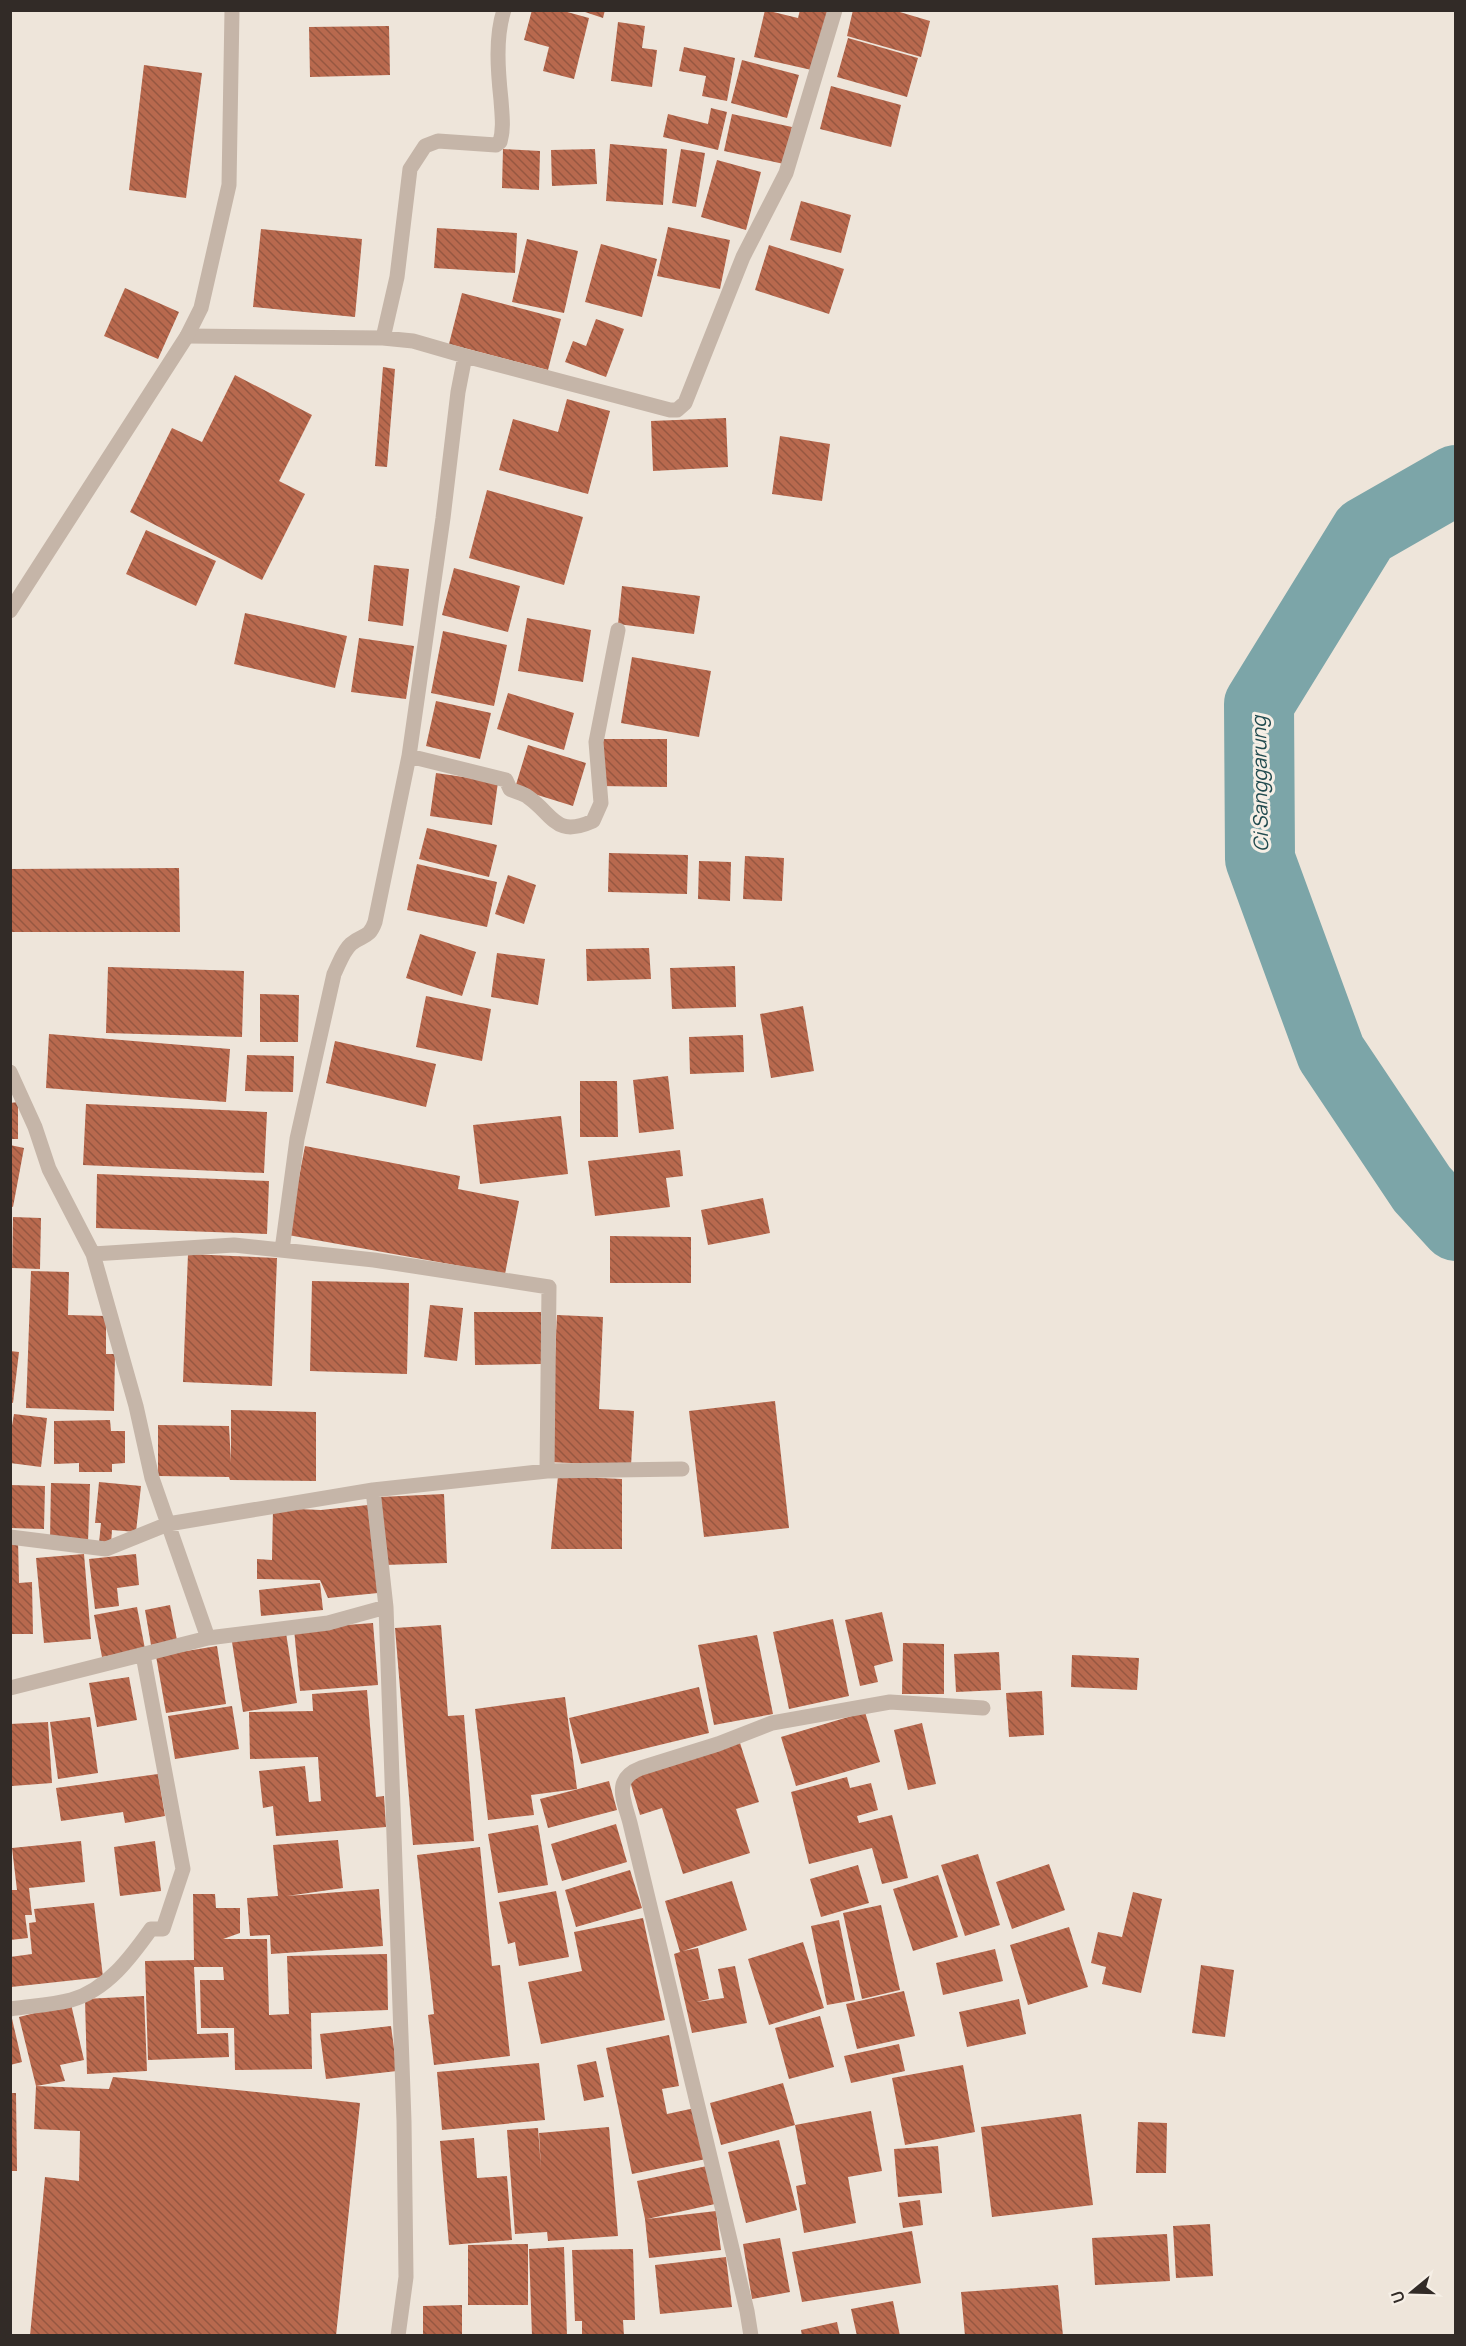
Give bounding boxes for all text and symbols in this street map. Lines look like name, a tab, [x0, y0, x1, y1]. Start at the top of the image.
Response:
water label: Ci Sanggarung	[1245, 714, 1274, 852]
north arrow	[1382, 2262, 1442, 2322]
text: U	[1386, 2288, 1410, 2306]

